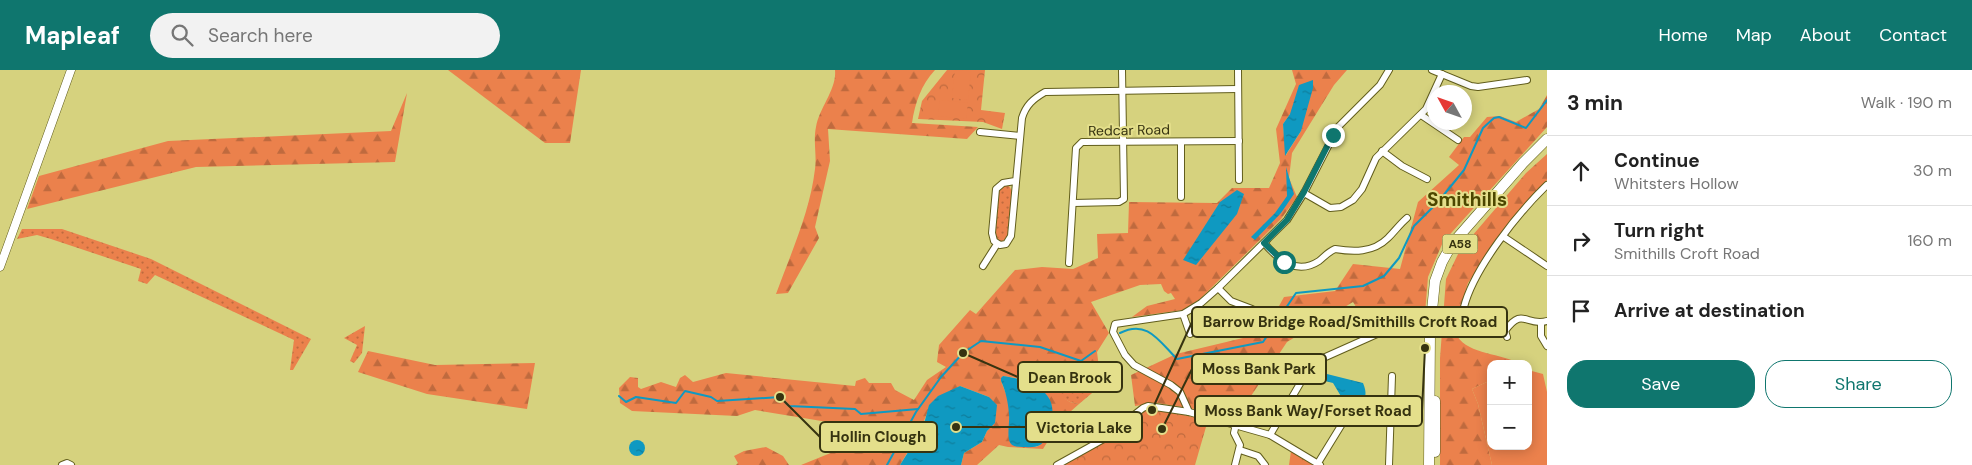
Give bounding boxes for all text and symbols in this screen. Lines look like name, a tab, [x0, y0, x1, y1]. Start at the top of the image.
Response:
search box	[150, 13, 500, 58]
text: Mapleaf	[25, 20, 120, 51]
icon: search	[168, 21, 196, 49]
text: Search here	[208, 23, 313, 48]
text: Home	[1658, 23, 1708, 47]
text: Map	[1736, 23, 1772, 47]
text: About	[1800, 23, 1851, 47]
text: Contact	[1879, 23, 1947, 47]
north arrow	[1427, 85, 1472, 130]
text: 3 min	[1567, 89, 1623, 117]
text: Walk · 190 m	[1861, 92, 1952, 113]
street label: Redcar Road	[1088, 120, 1170, 140]
route end	[1322, 124, 1345, 147]
text: Continue	[1614, 148, 1700, 173]
icon: ahead	[1567, 157, 1595, 185]
text: 30 m	[1913, 160, 1952, 181]
text: Whitsters Hollow	[1614, 173, 1739, 194]
district label: Smithills	[1427, 187, 1507, 212]
text: Turn right	[1614, 218, 1704, 243]
icon: right	[1567, 227, 1595, 255]
text: 160 m	[1908, 230, 1952, 251]
road number: A58	[1442, 234, 1478, 253]
text: Smithills Croft Road	[1614, 243, 1760, 264]
route start	[1273, 251, 1296, 274]
icon: arrive	[1567, 297, 1595, 325]
text: Arrive at destination	[1614, 298, 1805, 323]
callout: Barrow Bridge Road/Smithills Croft Road	[1192, 307, 1507, 337]
text: Barrow Bridge Road/Smithills Croft Road	[1203, 312, 1497, 332]
callout: Moss Bank Park	[1192, 354, 1326, 384]
text: Moss Bank Park	[1202, 359, 1316, 379]
map controls	[1487, 360, 1532, 450]
button: +	[1487, 360, 1532, 405]
button: Save	[1567, 360, 1755, 408]
button: Share	[1765, 360, 1952, 408]
callout: Dean Brook	[1018, 362, 1122, 392]
text: Dean Brook	[1028, 368, 1112, 388]
callout: Moss Bank Way/Forset Road	[1195, 396, 1422, 426]
text: Moss Bank Way/Forset Road	[1204, 401, 1412, 421]
button: −	[1487, 405, 1532, 450]
callout: Victoria Lake	[1026, 412, 1142, 442]
text: Victoria Lake	[1036, 418, 1132, 438]
callout: Hollin Clough	[820, 422, 937, 452]
text: Hollin Clough	[830, 427, 926, 447]

